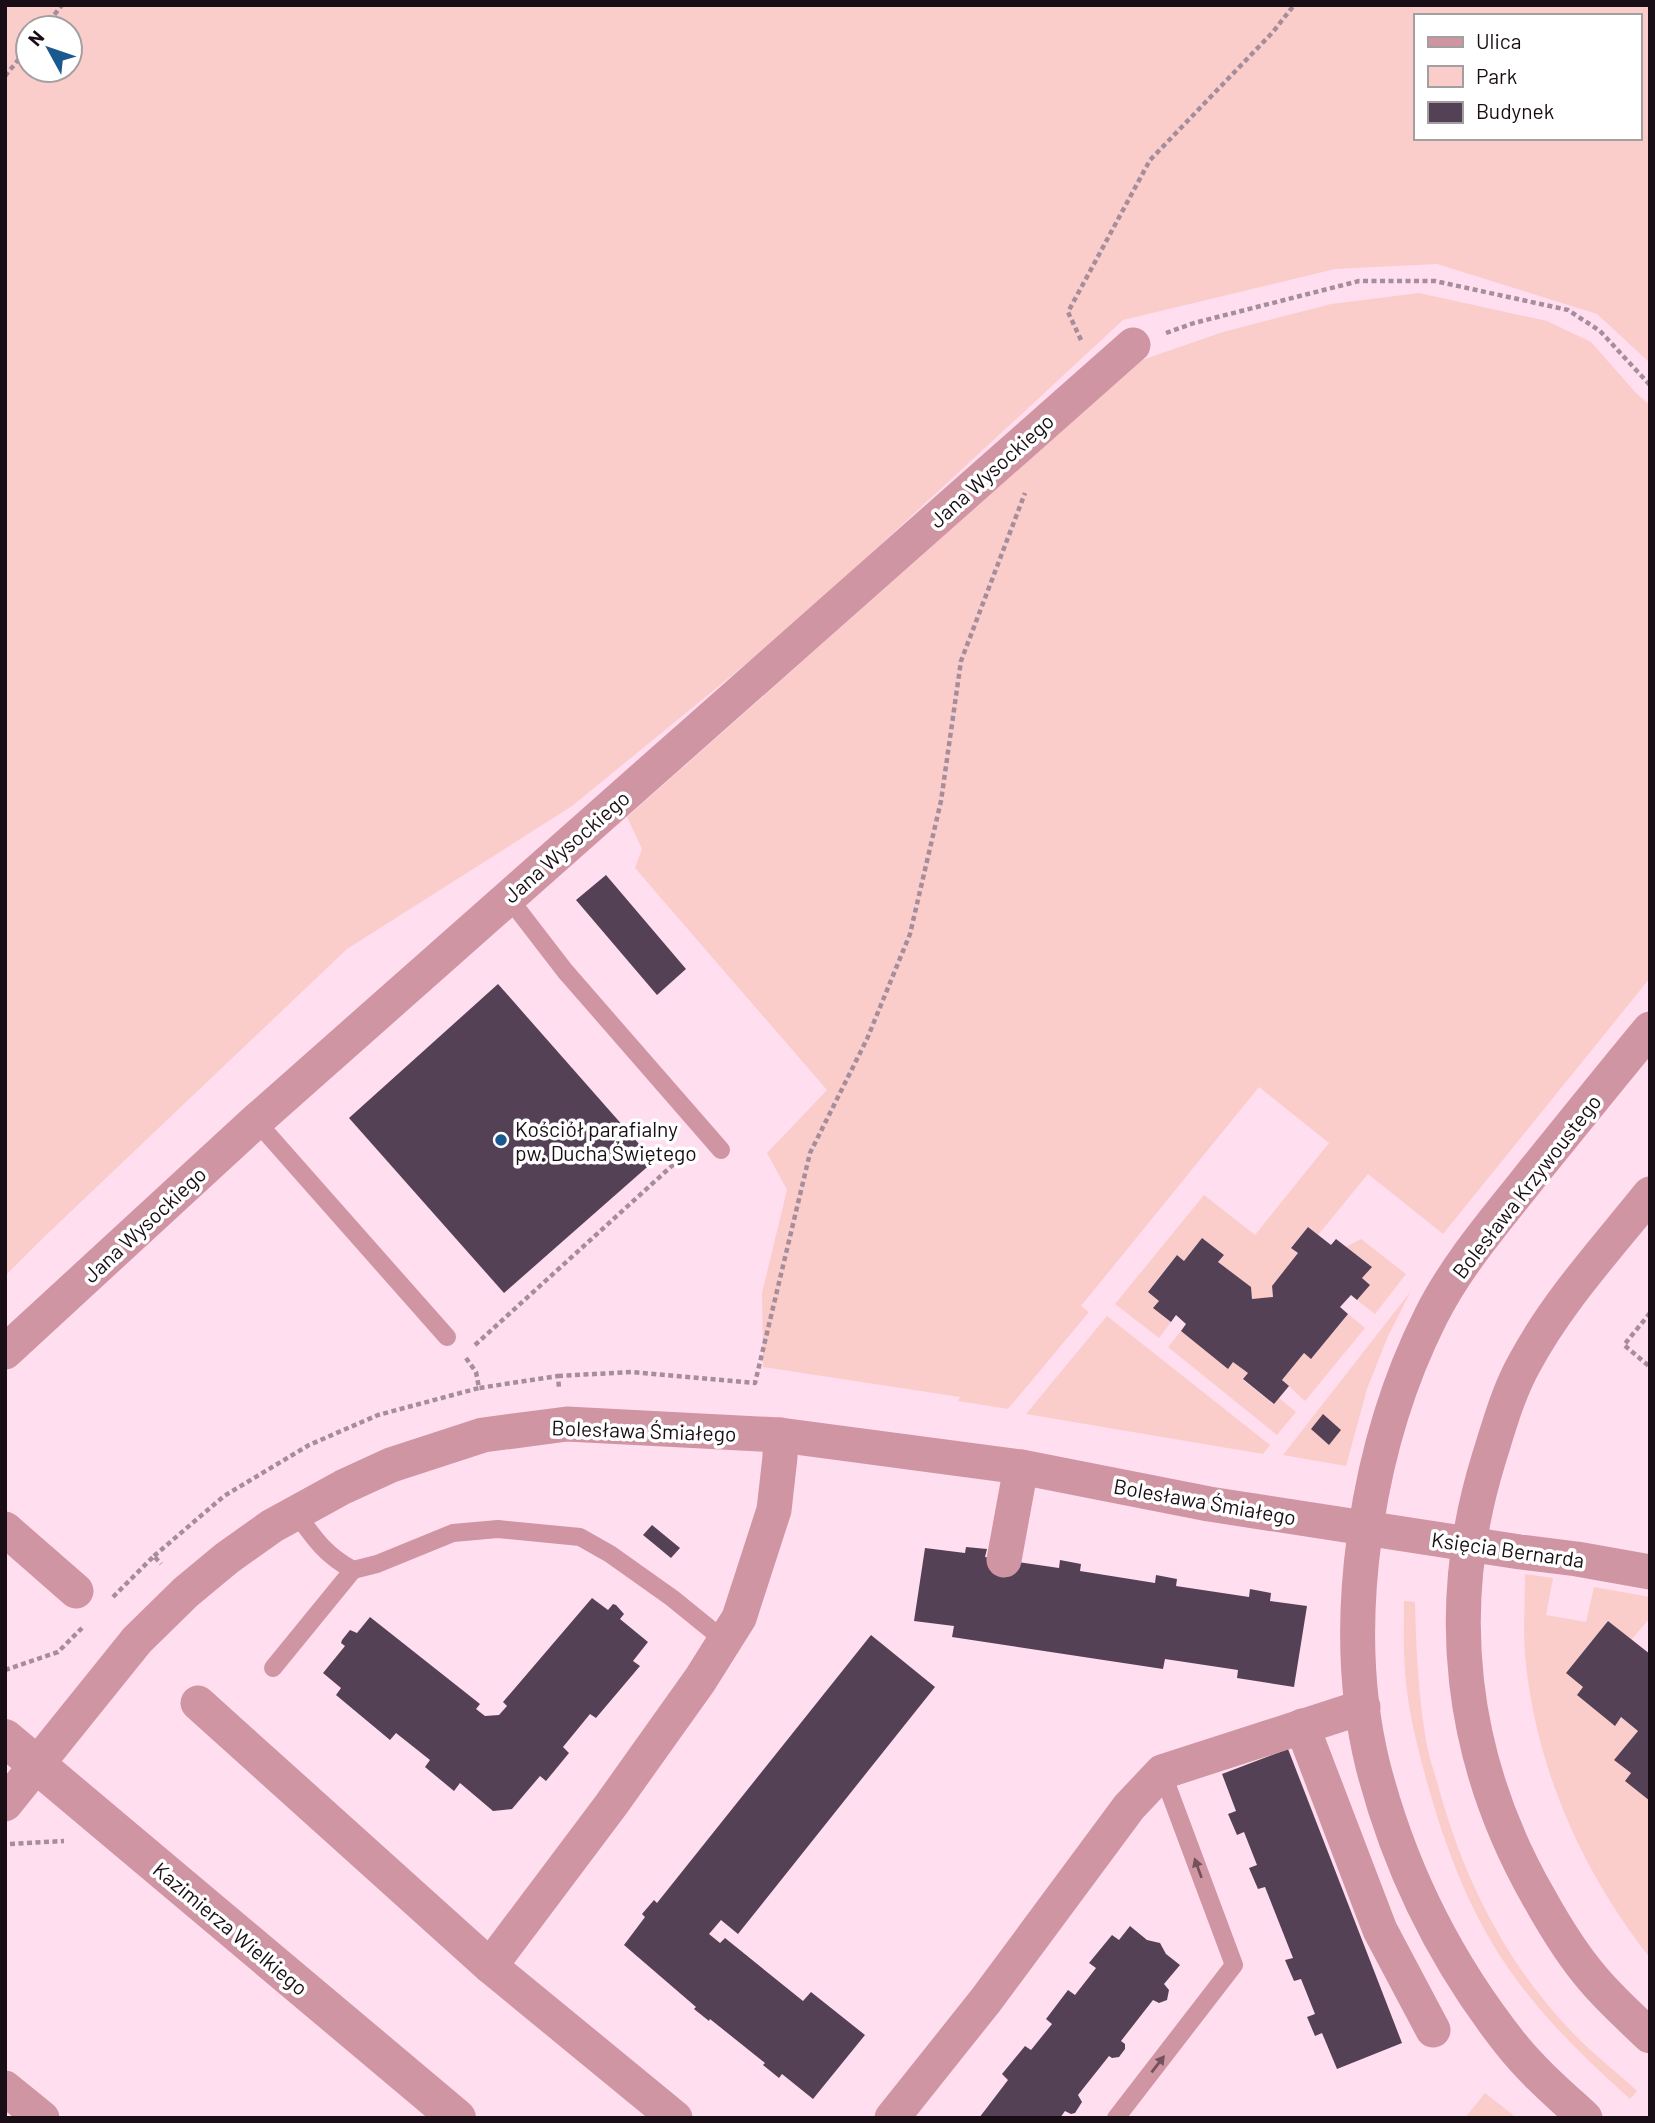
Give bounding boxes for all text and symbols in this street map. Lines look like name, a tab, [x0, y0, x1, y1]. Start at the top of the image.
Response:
north arrow	[14, 14, 84, 84]
legend	[1414, 14, 1641, 140]
text: N	[23, 26, 48, 50]
text: Ulica	[1476, 28, 1521, 53]
text: Park	[1476, 63, 1517, 88]
text: Budynek	[1476, 98, 1554, 123]
street label: Jana Wysockiego	[924, 408, 1058, 532]
street label: Jana Wysockiego	[498, 785, 634, 907]
street label: Bolesława Krzywoustego	[1446, 1089, 1606, 1283]
place label: Kościół parafialny pw. Ducha Świętego	[515, 1116, 697, 1165]
marker: Kościół parafialny pw. Ducha Świętego	[493, 1132, 509, 1148]
street label: Jana Wysockiego	[77, 1161, 211, 1287]
street label: Bolesława Śmiałego	[551, 1414, 737, 1446]
street label: Bolesława Śmiałego	[1112, 1473, 1298, 1529]
street label: Księcia Bernarda	[1430, 1526, 1586, 1572]
street label: Kazimierza Wielkiego	[149, 1856, 313, 2000]
one-way arrow	[1192, 1858, 1203, 1879]
one-way arrow	[1150, 2055, 1165, 2073]

